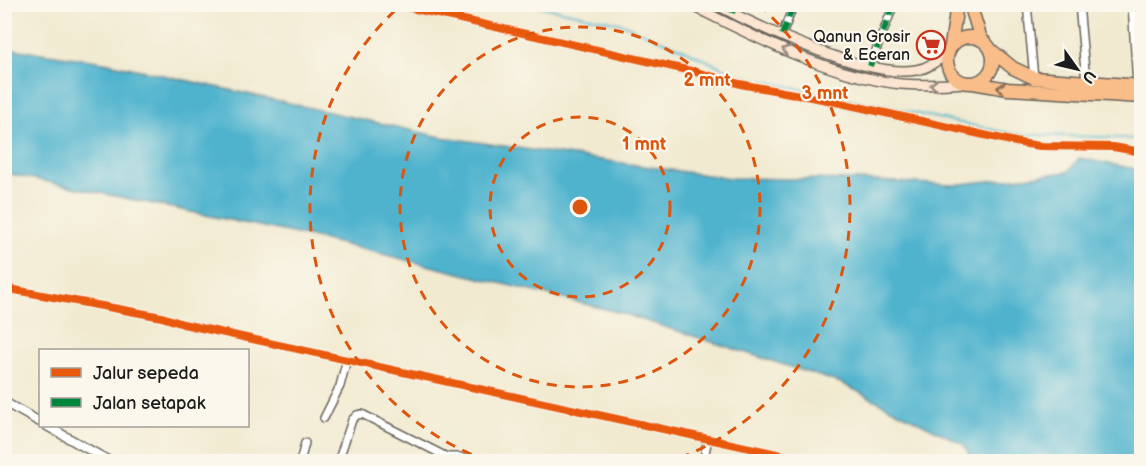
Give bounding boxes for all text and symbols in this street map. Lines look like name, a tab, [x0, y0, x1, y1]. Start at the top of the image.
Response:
place label: Qanun Grosir & Eceran	[813, 28, 910, 65]
supermarket icon: Qanun Grosir & Eceran	[915, 29, 947, 61]
north arrow	[1047, 39, 1107, 99]
one-way arrow	[782, 45, 793, 57]
text: U	[1077, 67, 1099, 87]
text: 2 mnt	[683, 70, 731, 91]
one-way arrow	[930, 78, 939, 91]
text: 3 mnt	[802, 83, 848, 104]
one-way arrow	[997, 83, 1006, 95]
text: 1 mnt	[622, 134, 666, 155]
centre of rings	[570, 197, 590, 217]
legend	[39, 349, 249, 427]
text: Jalur sepeda	[93, 363, 199, 384]
text: Jalan setapak	[93, 393, 206, 414]

